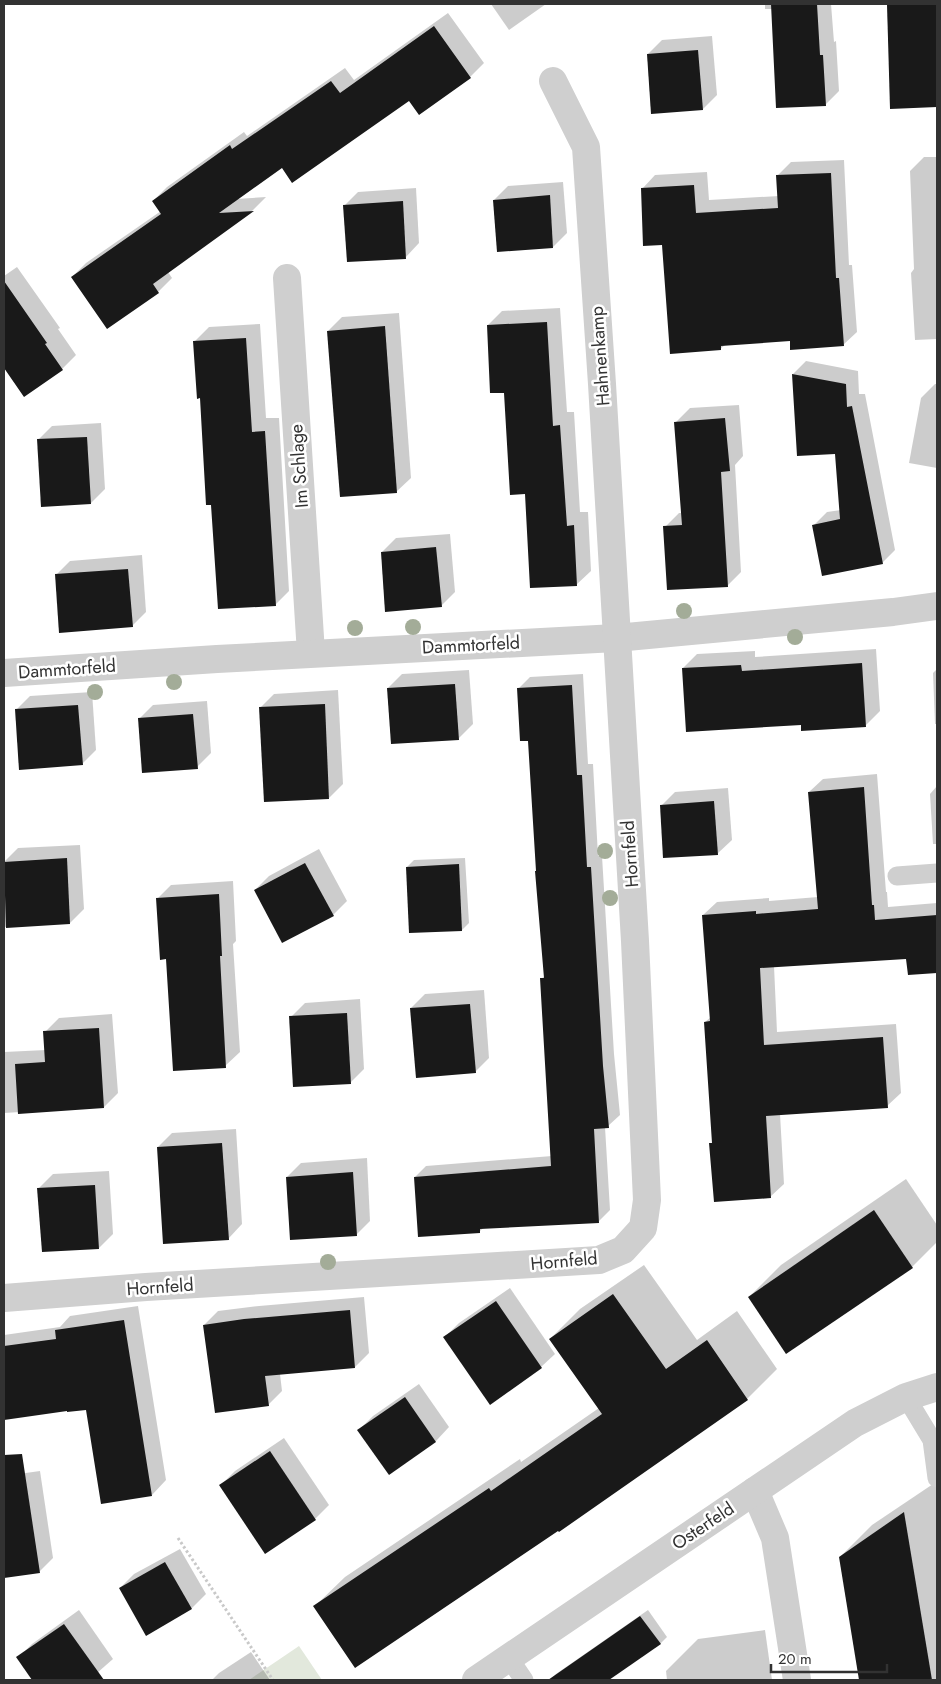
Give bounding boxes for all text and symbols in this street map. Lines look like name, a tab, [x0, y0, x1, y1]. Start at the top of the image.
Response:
street label: Hahnenkamp	[584, 305, 616, 407]
street label: Im Schlage	[283, 423, 315, 509]
street label: Dammtorfeld	[421, 629, 521, 661]
street label: Dammtorfeld	[17, 653, 117, 685]
street label: Hornfeld	[615, 820, 645, 888]
street label: Hornfeld	[529, 1245, 599, 1277]
street label: Hornfeld	[126, 1272, 194, 1302]
street label: Osterfeld	[667, 1496, 739, 1556]
scale bar	[771, 1642, 887, 1674]
text: 20 m	[778, 1648, 812, 1670]

